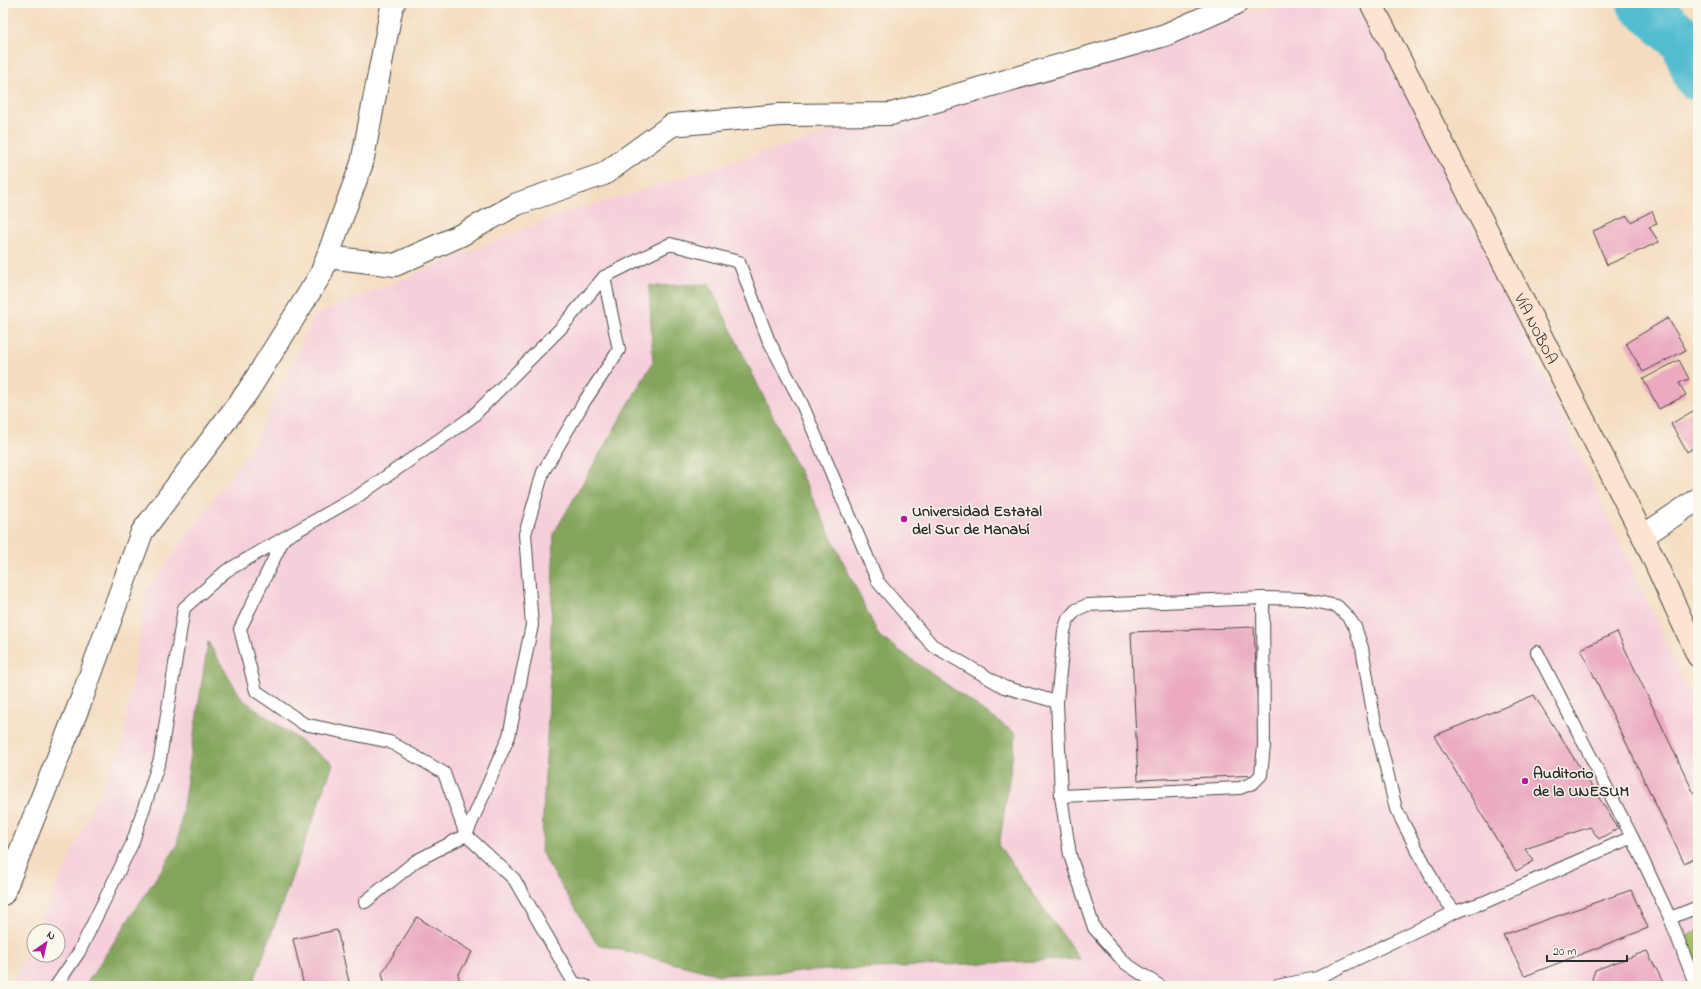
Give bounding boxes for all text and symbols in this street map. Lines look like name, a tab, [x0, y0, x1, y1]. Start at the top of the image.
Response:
street label: VÍA NOBOA	[1507, 289, 1563, 369]
place label: Universidad Estatal del Sur de Manabí	[912, 500, 1042, 542]
marker: Universidad Estatal del Sur de Manabí	[899, 514, 909, 524]
place label: Auditorio de la UNESUM	[1533, 762, 1629, 804]
marker: Auditorio de la UNESUM	[1520, 776, 1530, 786]
north arrow	[26, 923, 66, 963]
text: N	[43, 927, 59, 944]
scale bar	[1547, 937, 1627, 963]
text: 20 m	[1553, 943, 1576, 961]

